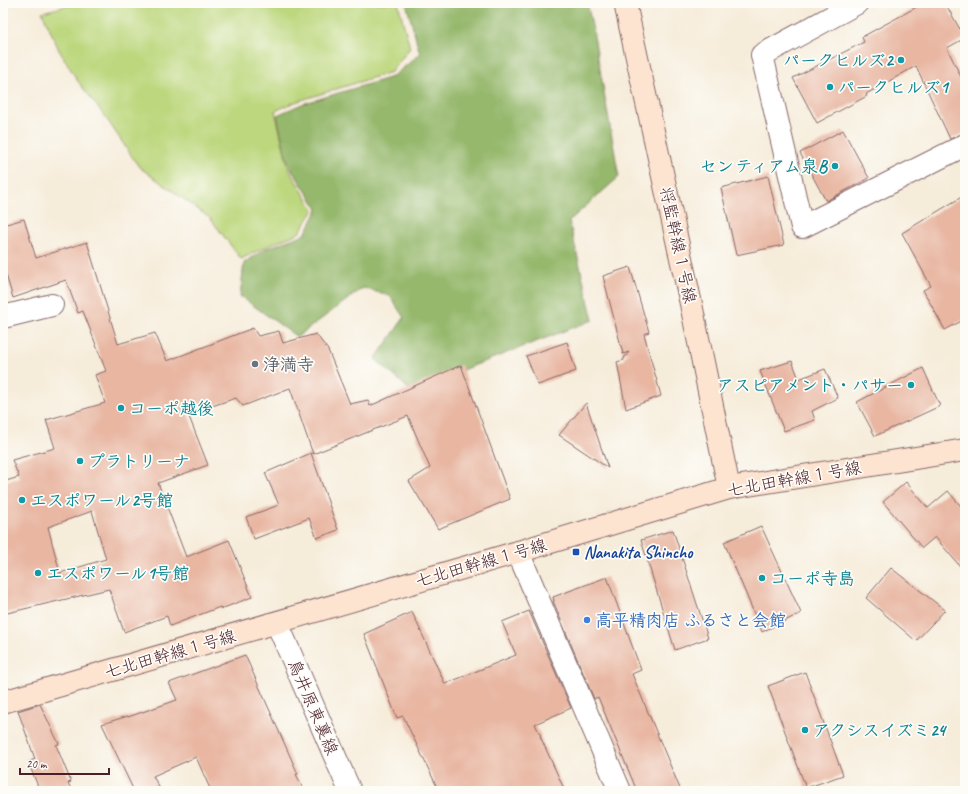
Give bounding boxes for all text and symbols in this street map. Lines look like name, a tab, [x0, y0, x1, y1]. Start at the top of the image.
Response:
place label: パークヒルズ2	[783, 50, 894, 71]
marker: パークヒルズ2	[896, 55, 906, 65]
place label: パークヒルズ1	[838, 77, 950, 98]
marker: パークヒルズ1	[825, 82, 835, 92]
place label: センティアム泉B	[700, 156, 829, 177]
marker: センティアム泉B	[830, 161, 840, 171]
street label: 将監幹線１号線	[655, 185, 701, 305]
place label: 浄満寺	[263, 354, 314, 375]
marker: 浄満寺	[250, 359, 260, 369]
place label: アスピアメント・パサー	[717, 375, 903, 396]
marker: アスピアメント・パサー	[906, 380, 916, 390]
place label: コーポ越後	[129, 398, 214, 419]
marker: コーポ越後	[116, 403, 126, 413]
place label: プラトリーナ	[88, 451, 190, 472]
marker: プラトリーナ	[75, 456, 85, 466]
street label: 七北田幹線１号線	[725, 457, 863, 501]
place label: エスポワール2号館	[30, 490, 173, 511]
marker: エスポワール2号館	[17, 495, 27, 505]
street label: 七北田幹線１号線	[413, 534, 549, 592]
place label: Nanakita Shincho	[584, 542, 694, 563]
marker: Nanakita Shincho	[571, 547, 581, 557]
place label: エスポワール1号館	[46, 563, 189, 584]
marker: エスポワール1号館	[33, 568, 43, 578]
place label: コーポ寺島	[770, 568, 855, 589]
marker: コーポ寺島	[757, 573, 767, 583]
place label: 高平精肉店 ふるさと会館	[595, 610, 786, 631]
marker: 高平精肉店 ふるさと会館	[582, 615, 592, 625]
street label: 七北田幹線１号線	[102, 625, 238, 683]
street label: 鳥井原東裏線	[283, 656, 343, 758]
place label: アクシスイズミ24	[813, 720, 948, 741]
marker: アクシスイズミ24	[800, 725, 810, 735]
scale bar	[20, 750, 109, 776]
text: 20 m	[26, 756, 48, 772]

